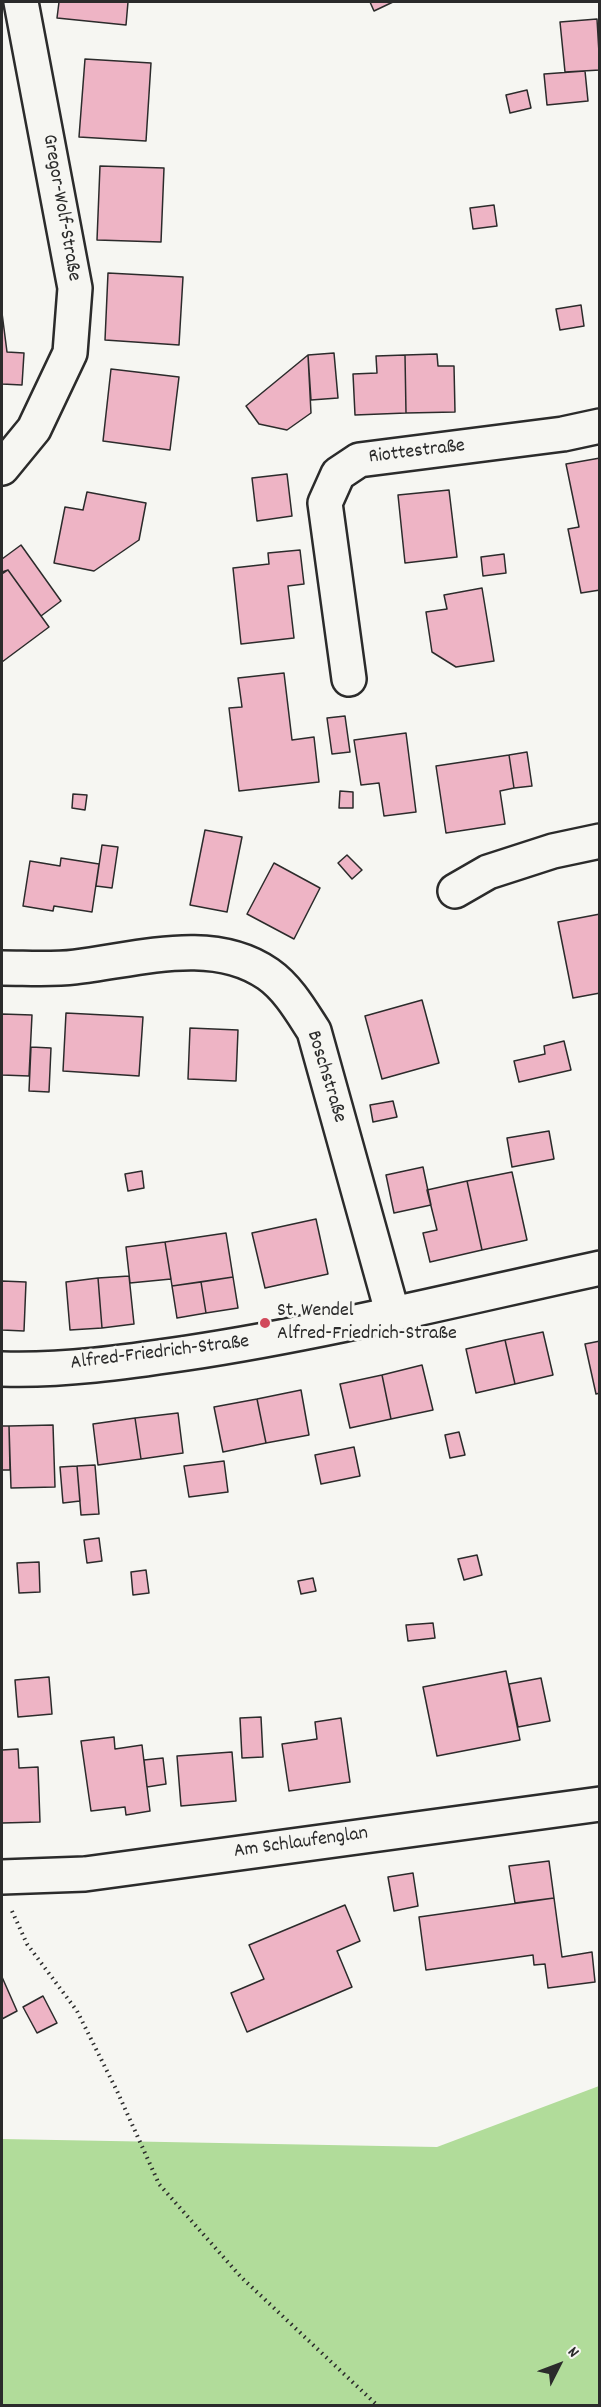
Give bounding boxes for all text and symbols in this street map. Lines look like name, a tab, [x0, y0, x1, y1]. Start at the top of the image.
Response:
street label: Gregor-Wolf-Straße	[35, 133, 85, 283]
street label: Riottestraße	[368, 435, 466, 471]
street label: Boschstraße	[300, 1028, 350, 1126]
place label: St. Wendel Alfred-Friedrich-Straße	[277, 1300, 457, 1347]
marker: St. Wendel Alfred-Friedrich-Straße	[258, 1316, 272, 1330]
street label: Alfred-Friedrich-Straße	[69, 1331, 251, 1377]
street label: Am Schlaufenglan	[232, 1823, 370, 1865]
north arrow	[529, 2335, 589, 2395]
text: N	[562, 2342, 584, 2363]

